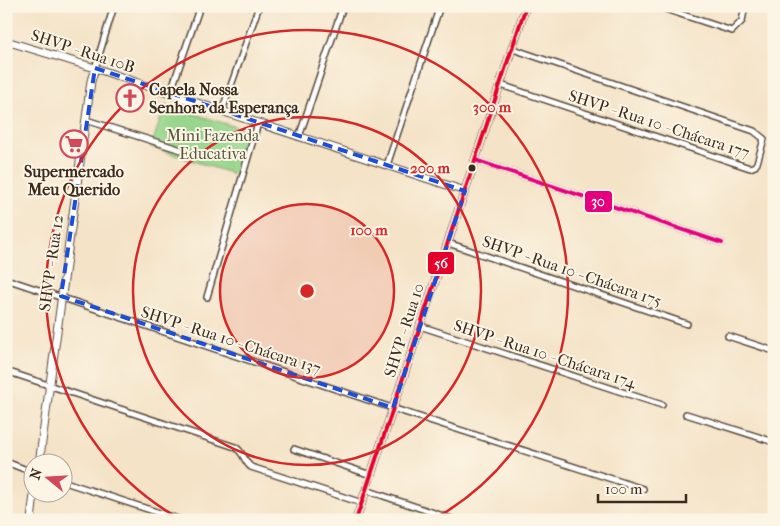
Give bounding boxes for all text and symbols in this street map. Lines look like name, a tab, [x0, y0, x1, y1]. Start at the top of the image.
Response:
street label: SHVP - Rua 10B	[29, 25, 137, 77]
place label: Capela Nossa Senhora da Esperança	[149, 80, 299, 118]
church icon: Capela Nossa Senhora da Esperança	[115, 83, 145, 113]
street label: SHVP - Rua 10 - Chácara 177	[566, 86, 752, 162]
text: 300 m	[473, 98, 512, 116]
park label: Mini Fazenda Educativa	[166, 126, 260, 163]
supermarket icon: Supermercado Meu Querido	[59, 129, 89, 159]
text: 200 m	[410, 159, 450, 177]
place label: Supermercado Meu Querido	[24, 162, 124, 199]
unlabelled marker	[467, 163, 477, 173]
line badge: 30	[584, 190, 613, 213]
text: 30	[591, 193, 605, 210]
street label: SHVP - Rua 12	[35, 214, 67, 312]
text: 100 m	[350, 221, 388, 239]
street label: SHVP - Rua 10 - Chácara 175	[480, 231, 664, 311]
line badge: 56	[427, 251, 455, 275]
text: 56	[434, 255, 448, 272]
street label: SHVP - Rua 10	[380, 281, 428, 379]
centre of rings	[298, 282, 316, 300]
street label: SHVP - Rua 10 - Chácara 137	[139, 302, 324, 378]
street label: SHVP - Rua 10 - Chácara 174	[452, 316, 639, 393]
north arrow	[22, 454, 72, 504]
text: N	[26, 466, 46, 482]
scale bar	[598, 471, 685, 503]
text: 100 m	[605, 480, 643, 498]

